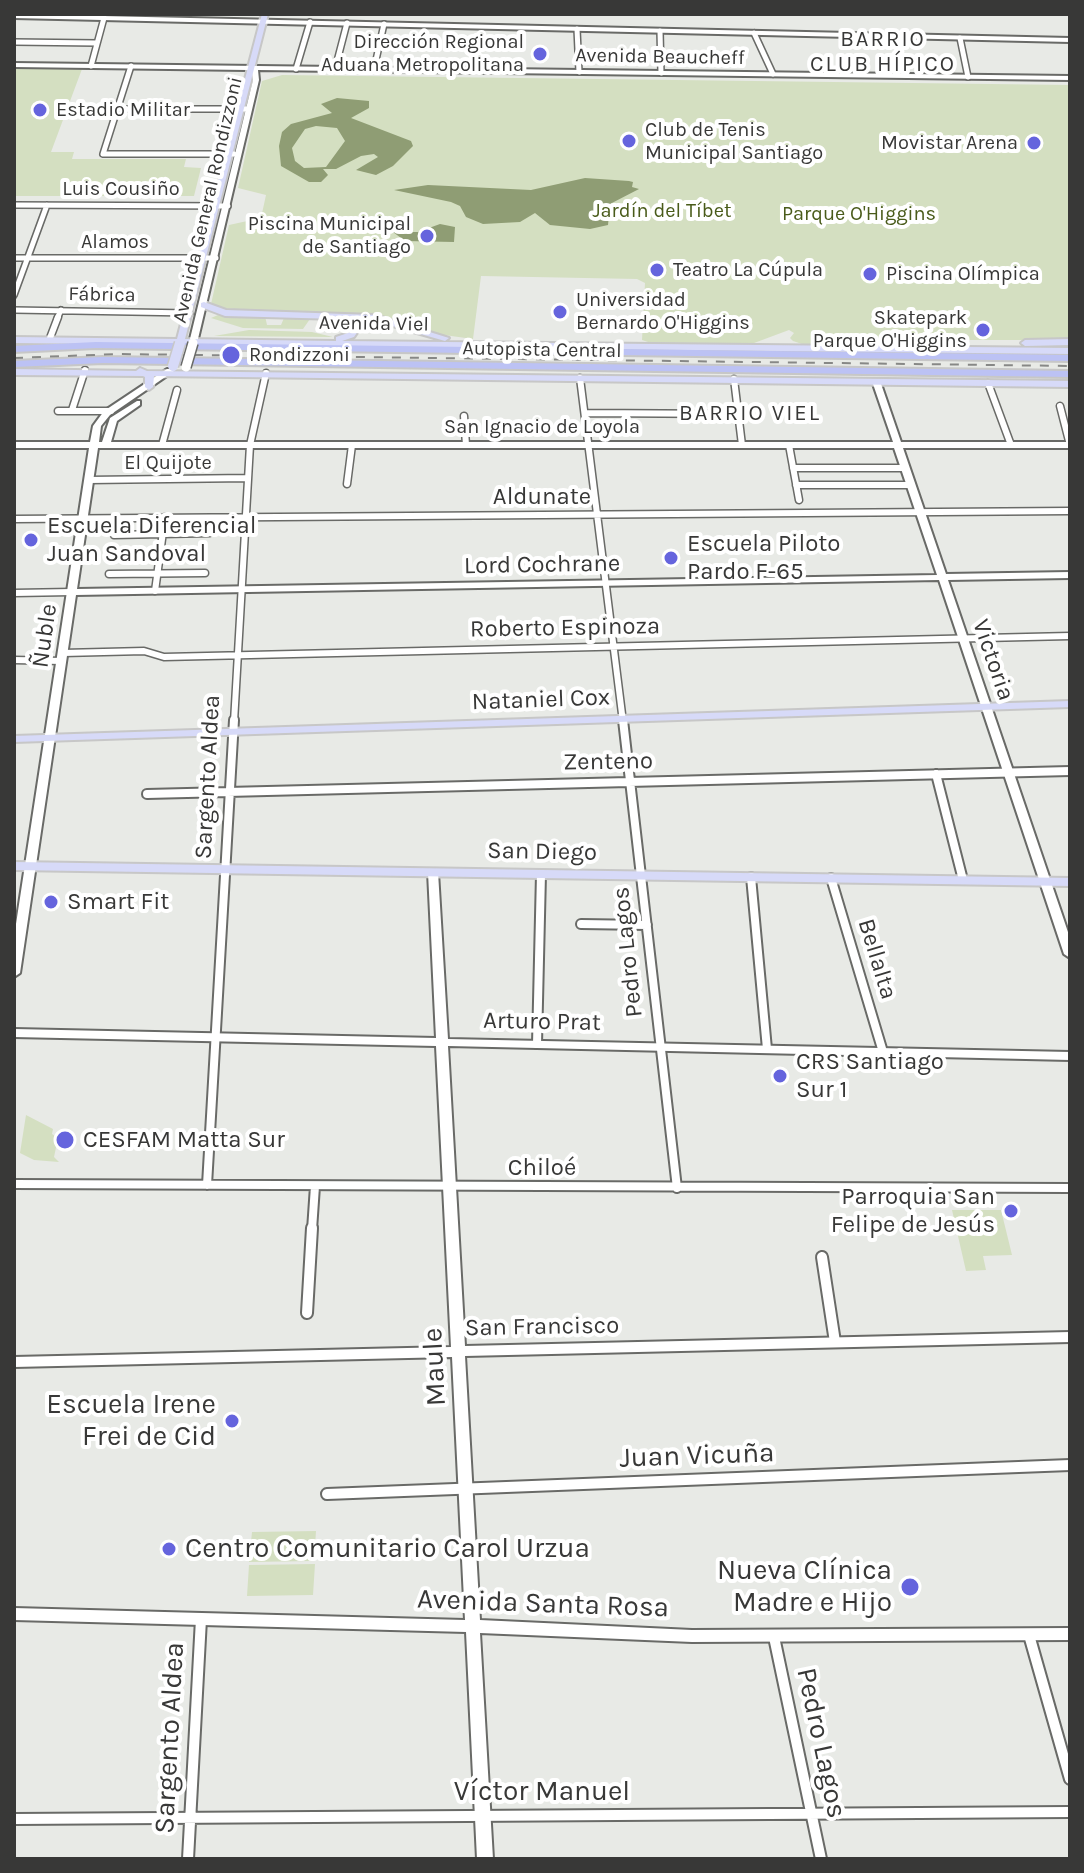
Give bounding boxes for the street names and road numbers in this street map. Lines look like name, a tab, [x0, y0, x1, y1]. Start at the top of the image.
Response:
street label: Avenida Beaucheff	[575, 44, 745, 70]
street label: Avenida General Rondizzoni	[168, 74, 248, 326]
street label: Luis Cousiño	[62, 177, 180, 201]
street label: Alamos	[81, 230, 149, 254]
street label: Fábrica	[68, 282, 136, 308]
street label: Avenida Viel	[319, 311, 429, 337]
street label: Autopista Central	[462, 337, 622, 363]
street label: San Ignacio de Loyola	[444, 415, 640, 439]
street label: El Quijote	[124, 451, 212, 475]
street label: Aldunate	[493, 483, 591, 511]
street label: Lord Cochrane	[464, 549, 620, 581]
street label: Ñuble	[26, 602, 64, 670]
street label: Roberto Espinoza	[470, 612, 660, 644]
street label: Victoria	[966, 615, 1020, 705]
street label: Nataniel Cox	[471, 683, 611, 717]
street label: Sargento Aldea	[189, 694, 227, 860]
street label: Zenteno	[563, 747, 653, 777]
street label: San Diego	[487, 837, 597, 867]
street label: Pedro Lagos	[607, 885, 649, 1019]
street label: Bellalta	[851, 915, 903, 1003]
street label: Arturo Prat	[483, 1007, 601, 1037]
street label: Chiloé	[508, 1154, 576, 1182]
street label: San Francisco	[465, 1311, 619, 1343]
street label: Maule	[416, 1327, 454, 1407]
street label: Juan Vicuña	[619, 1437, 775, 1475]
street label: Avenida Santa Rosa	[416, 1583, 670, 1625]
street label: Sargento Aldea	[148, 1641, 192, 1835]
street label: Pedro Lagos	[789, 1665, 853, 1821]
street label: Víctor Manuel	[454, 1775, 630, 1809]

